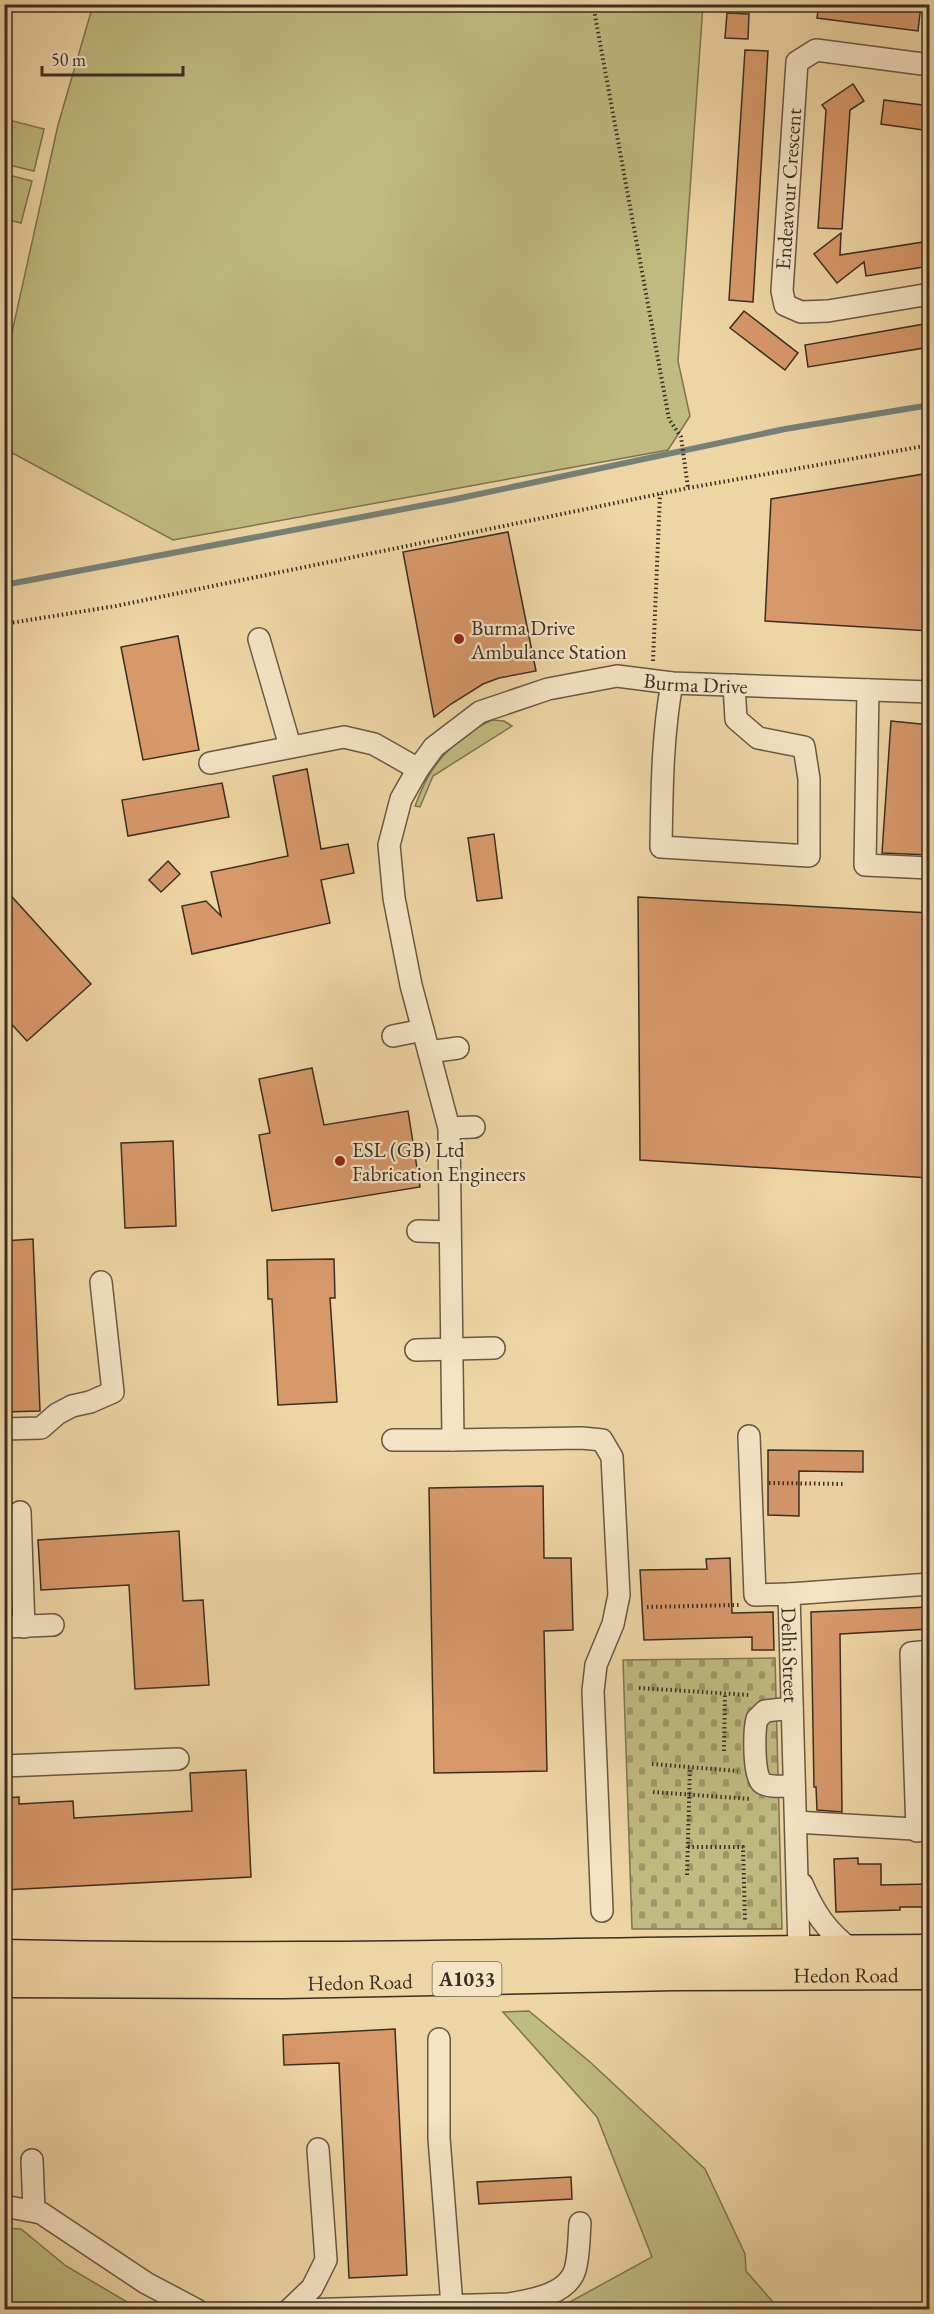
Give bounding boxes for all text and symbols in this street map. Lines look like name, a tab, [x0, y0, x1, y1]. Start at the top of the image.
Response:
scale bar	[42, 39, 183, 77]
text: 50 m	[51, 48, 86, 71]
street label: Endeavour Crescent	[769, 107, 807, 271]
place label: Burma Drive Ambulance Station	[470, 614, 627, 665]
marker: Burma Drive Ambulance Station	[452, 632, 466, 646]
street label: Burma Drive	[642, 666, 748, 699]
place label: ESL (GB) Ltd Fabrication Engineers	[352, 1136, 526, 1187]
marker: ESL (GB) Ltd Fabrication Engineers	[333, 1154, 347, 1168]
street label: Delhi Street	[776, 1607, 806, 1703]
street label: Hedon Road	[793, 1961, 899, 1988]
road number: A1033	[432, 1962, 502, 1996]
street label: Hedon Road	[307, 1967, 413, 1996]

